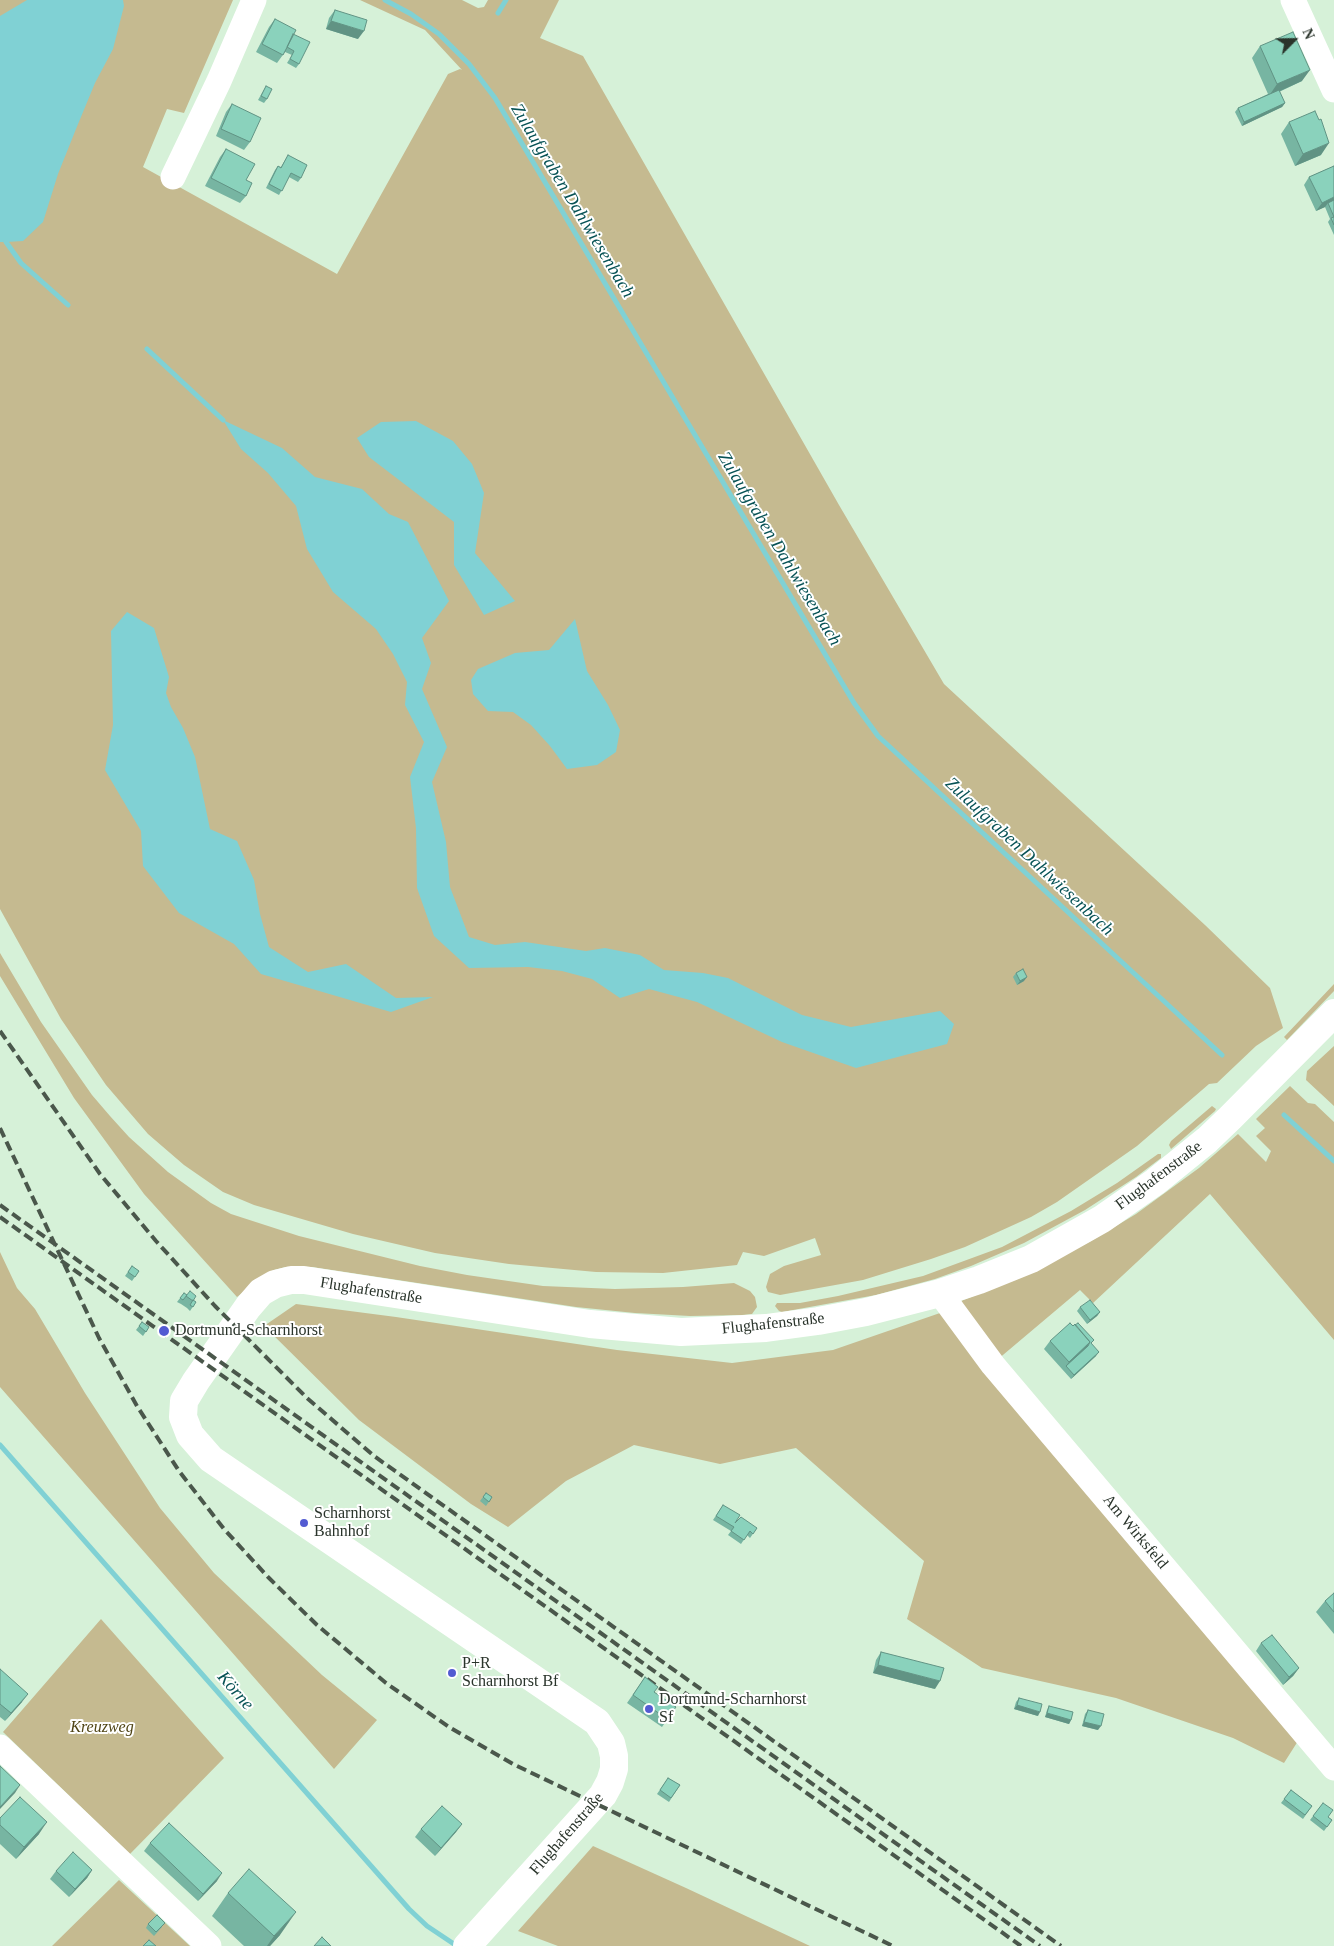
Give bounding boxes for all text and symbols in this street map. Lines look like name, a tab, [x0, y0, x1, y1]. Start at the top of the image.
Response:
north arrow	[1269, 15, 1319, 65]
text: N	[1299, 26, 1317, 42]
water label: Zulaufgraben Dahlwiesenbach	[505, 100, 639, 302]
water label: Zulaufgraben Dahlwiesenbach	[712, 448, 846, 650]
water label: Zulaufgraben Dahlwiesenbach	[940, 773, 1118, 941]
street label: Flughafenstraße	[1112, 1137, 1206, 1215]
street label: Flughafenstraße	[319, 1273, 423, 1309]
street label: Flughafenstraße	[721, 1309, 825, 1339]
place label: Dortmund-Scharnhorst	[175, 1321, 323, 1341]
marker: Dortmund-Scharnhorst	[157, 1324, 171, 1338]
street label: Am Wirksfeld	[1098, 1491, 1172, 1573]
place label: Scharnhorst Bahnhof	[314, 1504, 390, 1542]
marker: Scharnhorst Bahnhof	[298, 1517, 310, 1529]
place label: P+R Scharnhorst Bf	[462, 1654, 558, 1692]
water label: Körne	[212, 1667, 258, 1715]
marker: P+R Scharnhorst Bf	[446, 1667, 458, 1679]
place label: Dortmund-Scharnhorst Sf	[659, 1690, 807, 1728]
marker: Dortmund-Scharnhorst Sf	[643, 1703, 655, 1715]
park label: Kreuzweg	[70, 1718, 134, 1738]
street label: Flughafenstraße	[526, 1789, 608, 1879]

